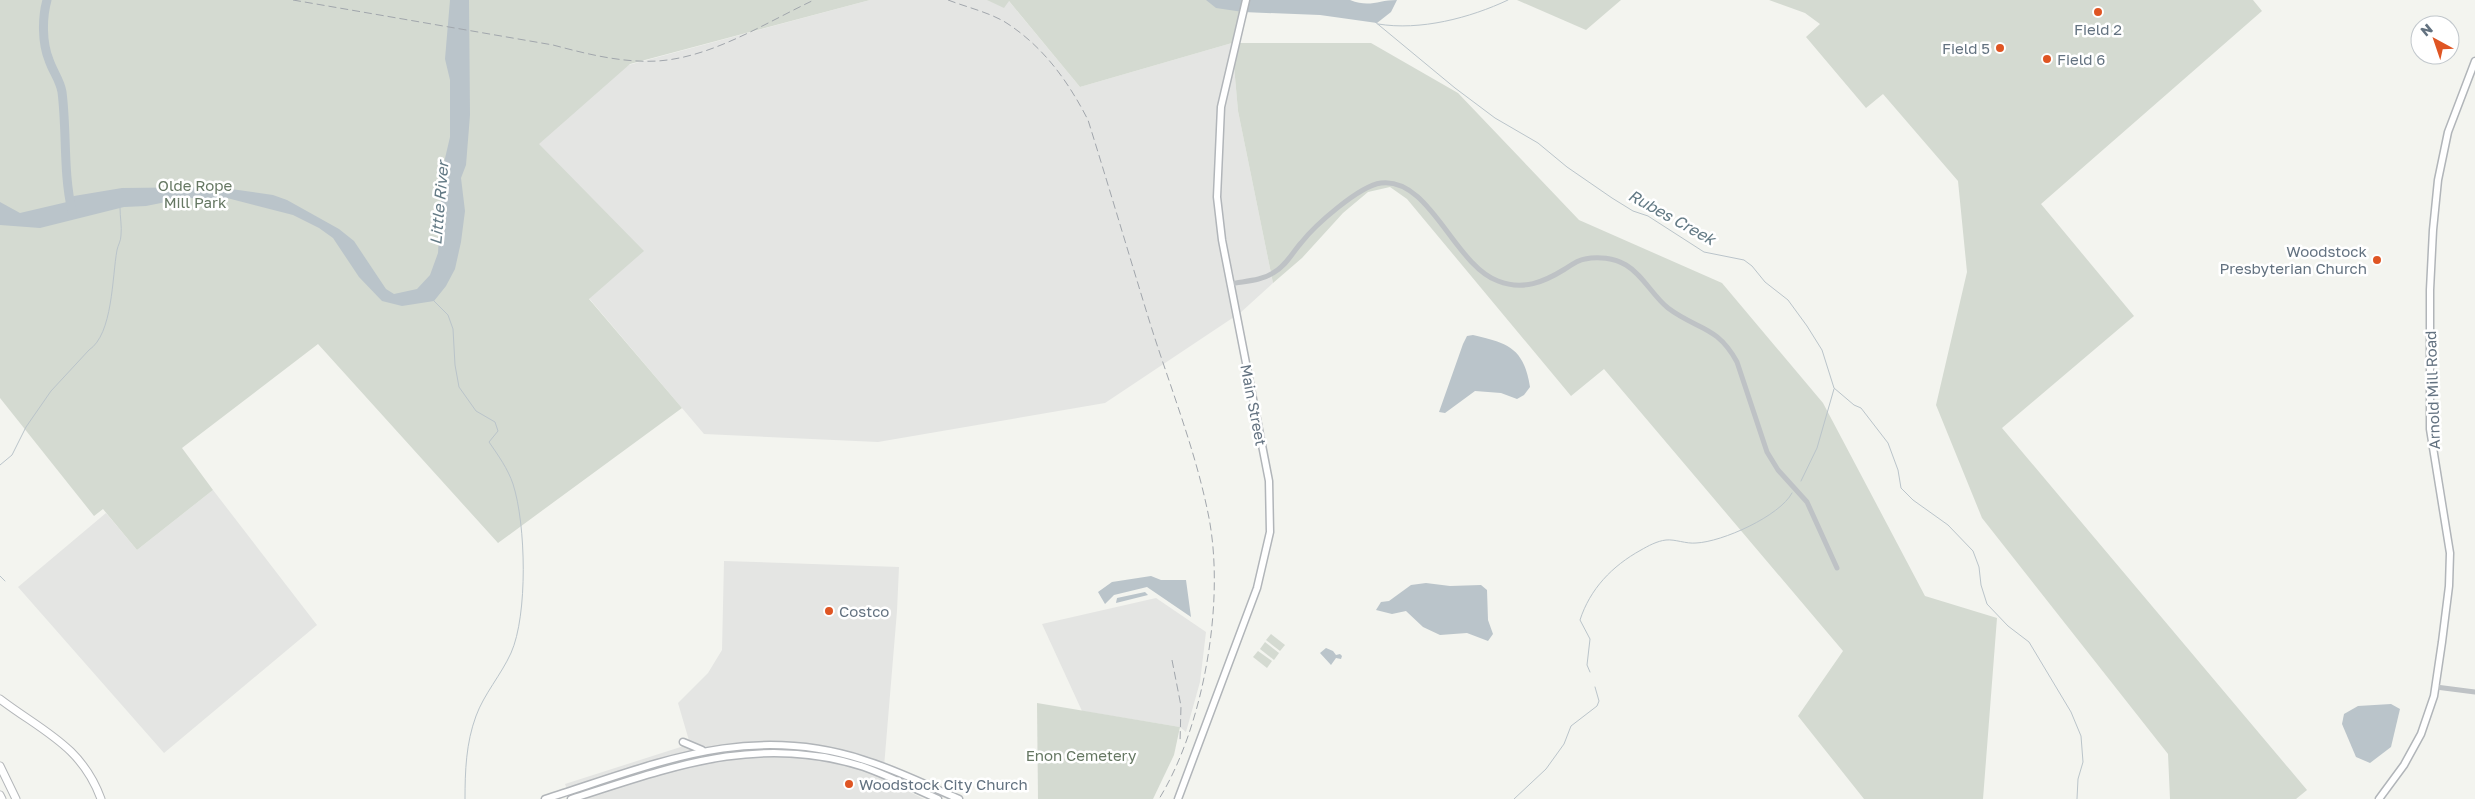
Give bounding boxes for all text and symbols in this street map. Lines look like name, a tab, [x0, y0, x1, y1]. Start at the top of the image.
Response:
marker: Field 2	[2092, 6, 2104, 18]
north arrow	[2410, 15, 2460, 65]
place label: Field 2	[2074, 20, 2122, 38]
text: N	[2417, 20, 2436, 40]
place label: Field 5	[1942, 39, 1990, 57]
marker: Field 5	[1994, 42, 2006, 54]
place label: Field 6	[2057, 50, 2105, 68]
marker: Field 6	[2041, 53, 2053, 65]
water label: Little River	[425, 158, 453, 246]
park label: Olde Rope Mill Park	[158, 176, 232, 211]
water label: Rubes Creek	[1625, 185, 1721, 250]
place label: Woodstock Presbyterian Church	[2219, 242, 2368, 277]
marker: Woodstock Presbyterian Church	[2371, 254, 2383, 266]
street label: Arnold Mill Road	[2421, 330, 2443, 450]
street label: Main Street	[1237, 363, 1271, 447]
place label: Costco	[839, 602, 889, 620]
marker: Costco	[823, 605, 835, 617]
park label: Enon Cemetery	[1026, 746, 1137, 764]
place label: Woodstock City Church	[859, 775, 1028, 793]
marker: Woodstock City Church	[843, 778, 855, 790]

